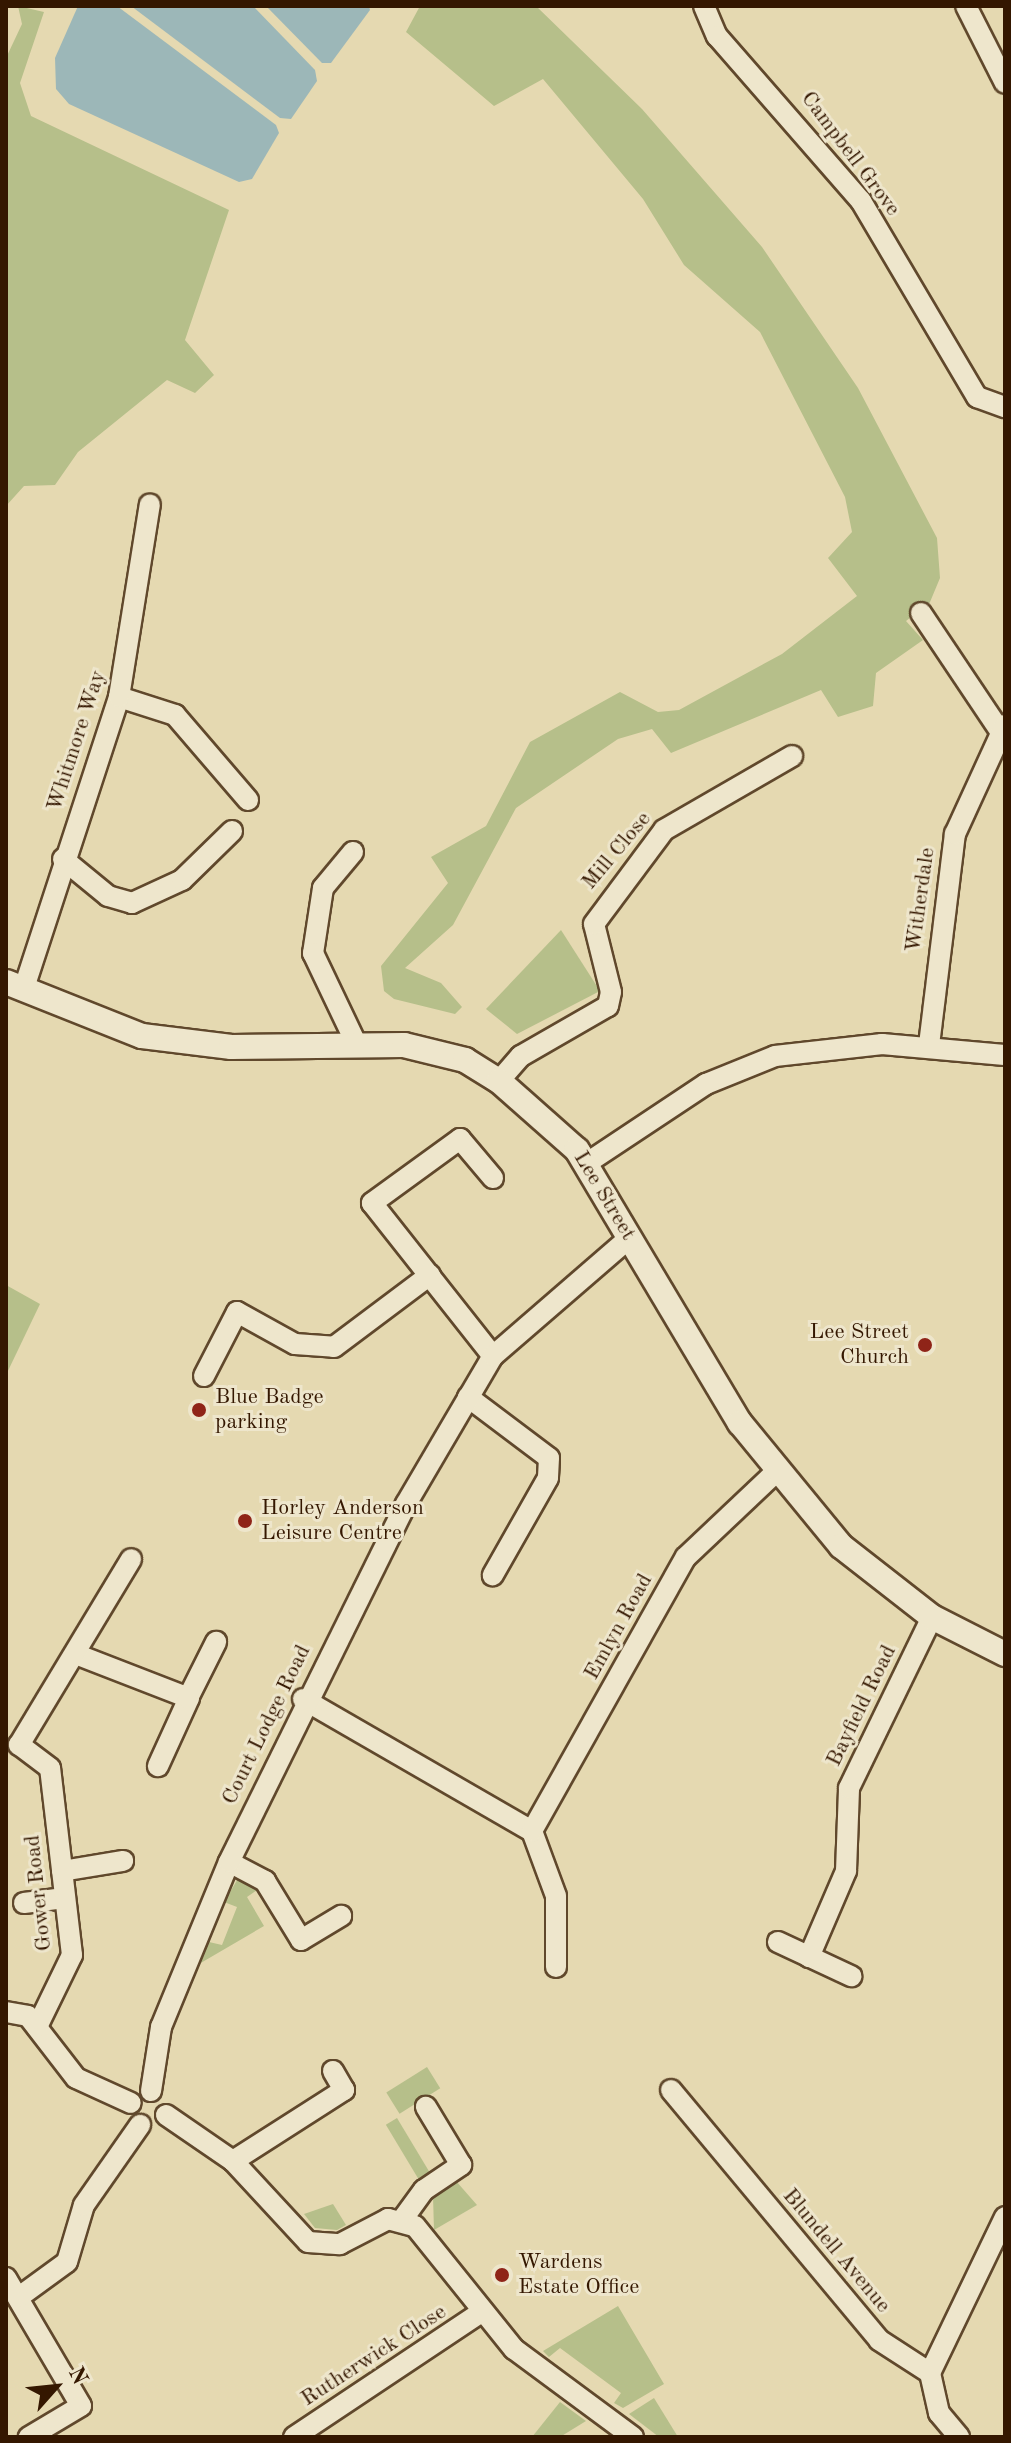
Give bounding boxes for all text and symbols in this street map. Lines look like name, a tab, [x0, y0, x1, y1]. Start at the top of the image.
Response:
street label: Campbell Grove	[794, 86, 906, 222]
street label: Whitmore Way	[42, 667, 112, 815]
street label: Mill Close	[577, 807, 657, 895]
street label: Witherdale	[901, 846, 941, 954]
street label: Lee Street	[567, 1147, 641, 1245]
place label: Lee Street Church	[810, 1319, 909, 1370]
marker: Lee Street Church	[916, 1336, 934, 1354]
place label: Blue Badge parking	[215, 1384, 324, 1436]
marker: Blue Badge parking	[190, 1401, 208, 1419]
place label: Horley Anderson Leisure Centre	[261, 1495, 424, 1546]
marker: Horley Anderson Leisure Centre	[236, 1512, 254, 1530]
street label: Emlyn Road	[579, 1569, 659, 1685]
street label: Court Lodge Road	[217, 1641, 317, 1809]
street label: Bayfield Road	[821, 1641, 903, 1771]
street label: Gower Road	[20, 1834, 58, 1952]
street label: Blundell Avenue	[776, 2183, 896, 2319]
place label: Wardens Estate Office	[518, 2249, 639, 2300]
marker: Wardens Estate Office	[493, 2266, 511, 2284]
street label: Rutherwick Close	[296, 2299, 452, 2413]
north arrow	[16, 2347, 96, 2427]
text: N	[64, 2364, 91, 2389]

